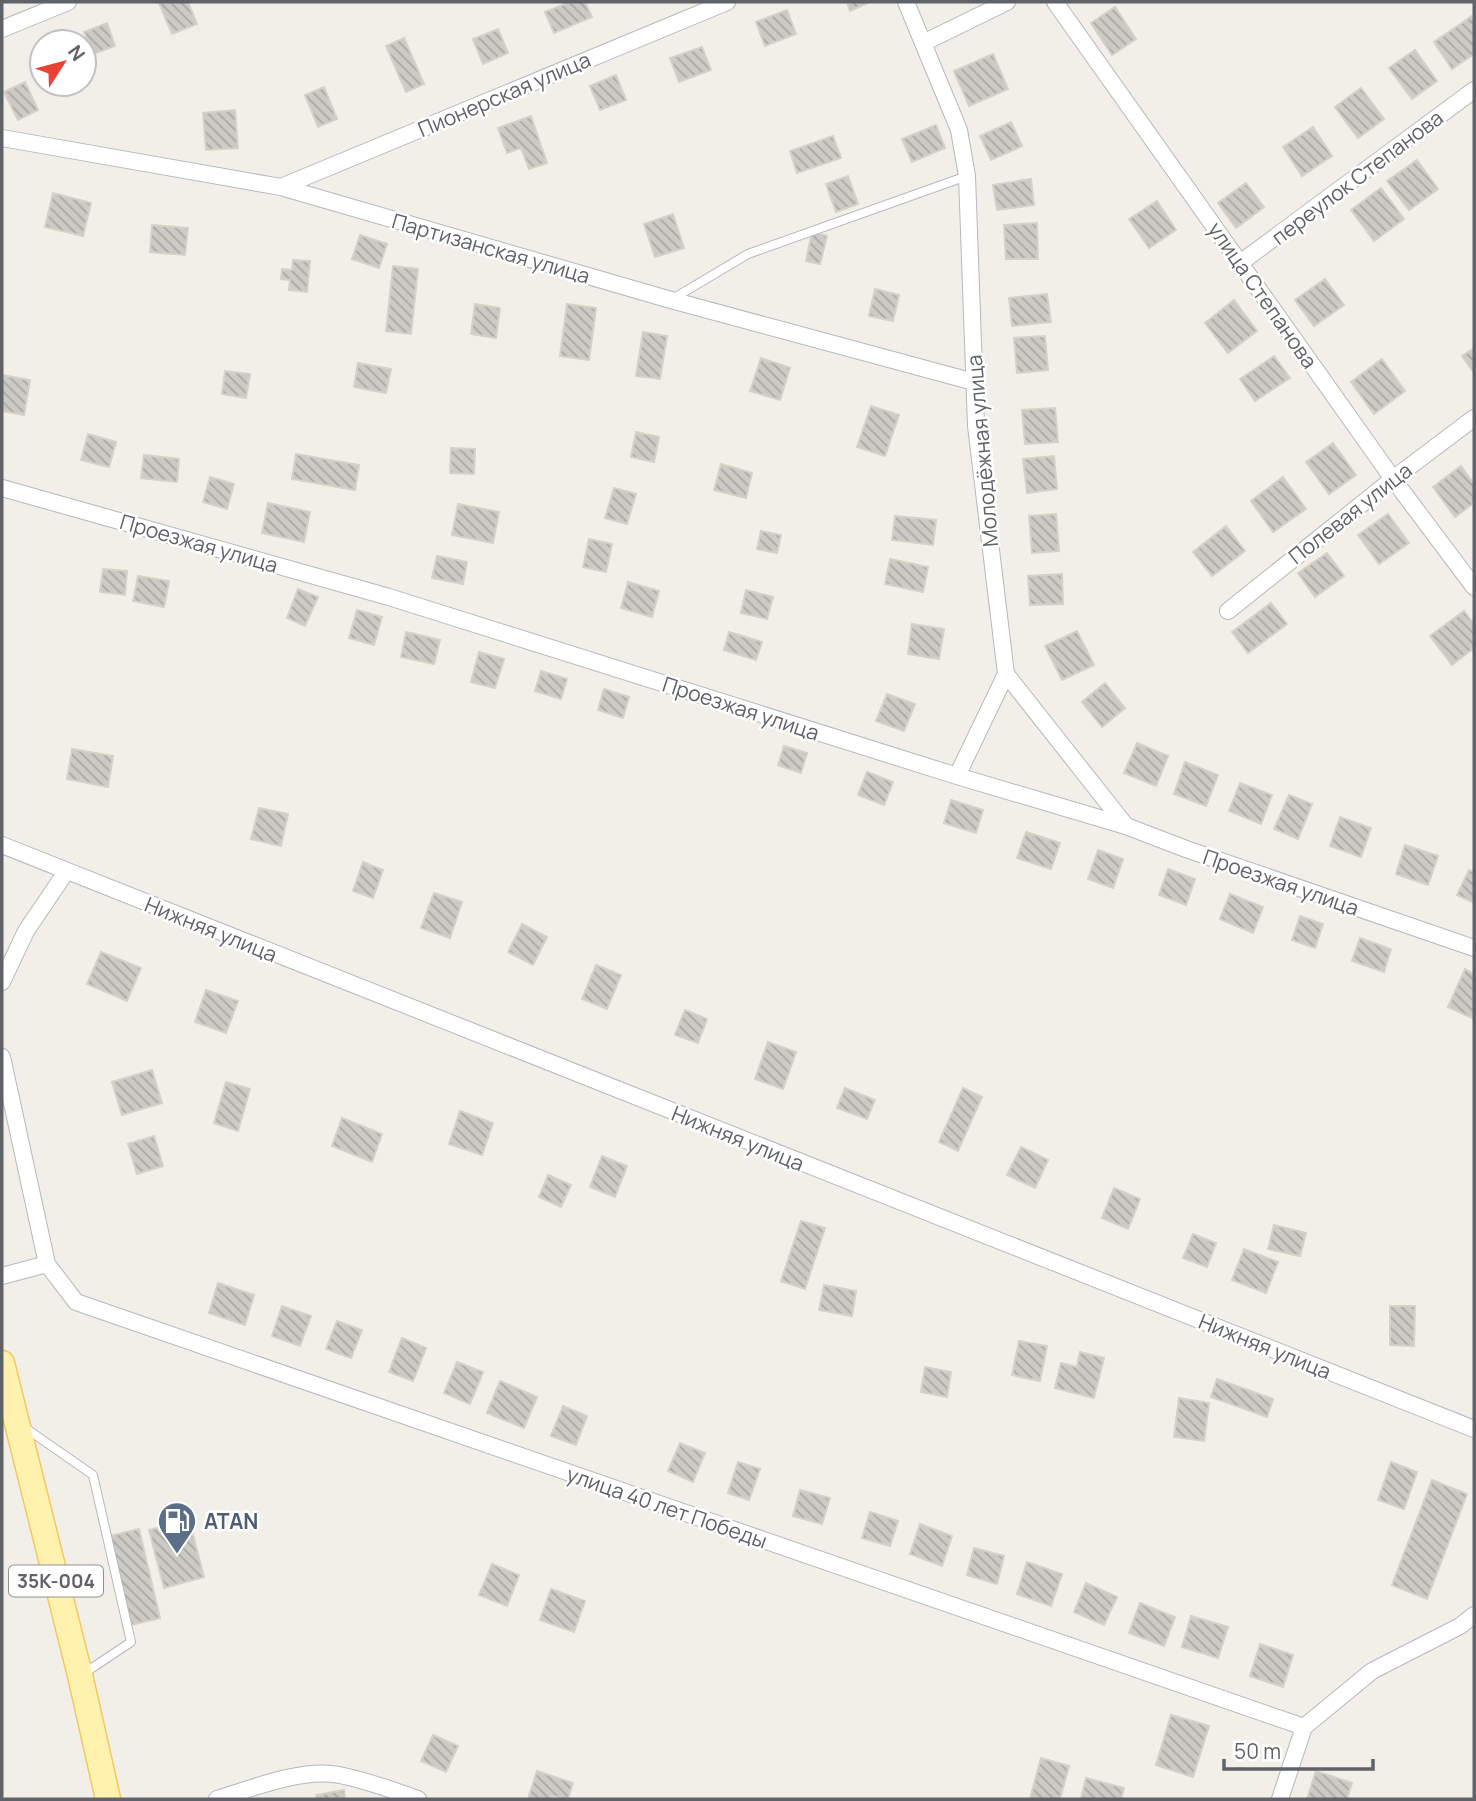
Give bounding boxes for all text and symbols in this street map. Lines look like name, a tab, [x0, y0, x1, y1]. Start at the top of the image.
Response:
north arrow	[28, 28, 98, 98]
text: N	[62, 40, 91, 66]
street label: Пионерская улица	[413, 45, 595, 143]
street label: переулок Степанова	[1266, 103, 1448, 251]
street label: Партизанская улица	[389, 206, 593, 290]
street label: улица Степанова	[1202, 216, 1324, 374]
street label: Молодёжная улица	[960, 354, 1004, 548]
street label: Полевая улица	[1283, 456, 1417, 570]
street label: Проезжая улица	[117, 507, 281, 579]
street label: Проезжая улица	[659, 670, 823, 746]
street label: Проезжая улица	[1199, 842, 1363, 922]
street label: Нижняя улица	[141, 890, 281, 968]
street label: Нижняя улица	[668, 1099, 808, 1177]
street label: Нижняя улица	[1195, 1307, 1335, 1385]
street label: улица 40 лет Победы	[563, 1460, 771, 1554]
fuel station icon: ATAN	[156, 1500, 198, 1555]
place label: ATAN	[204, 1507, 258, 1535]
road number: 35К-004	[9, 1566, 103, 1596]
scale bar	[1224, 1728, 1373, 1772]
text: 50 m	[1234, 1737, 1281, 1765]

